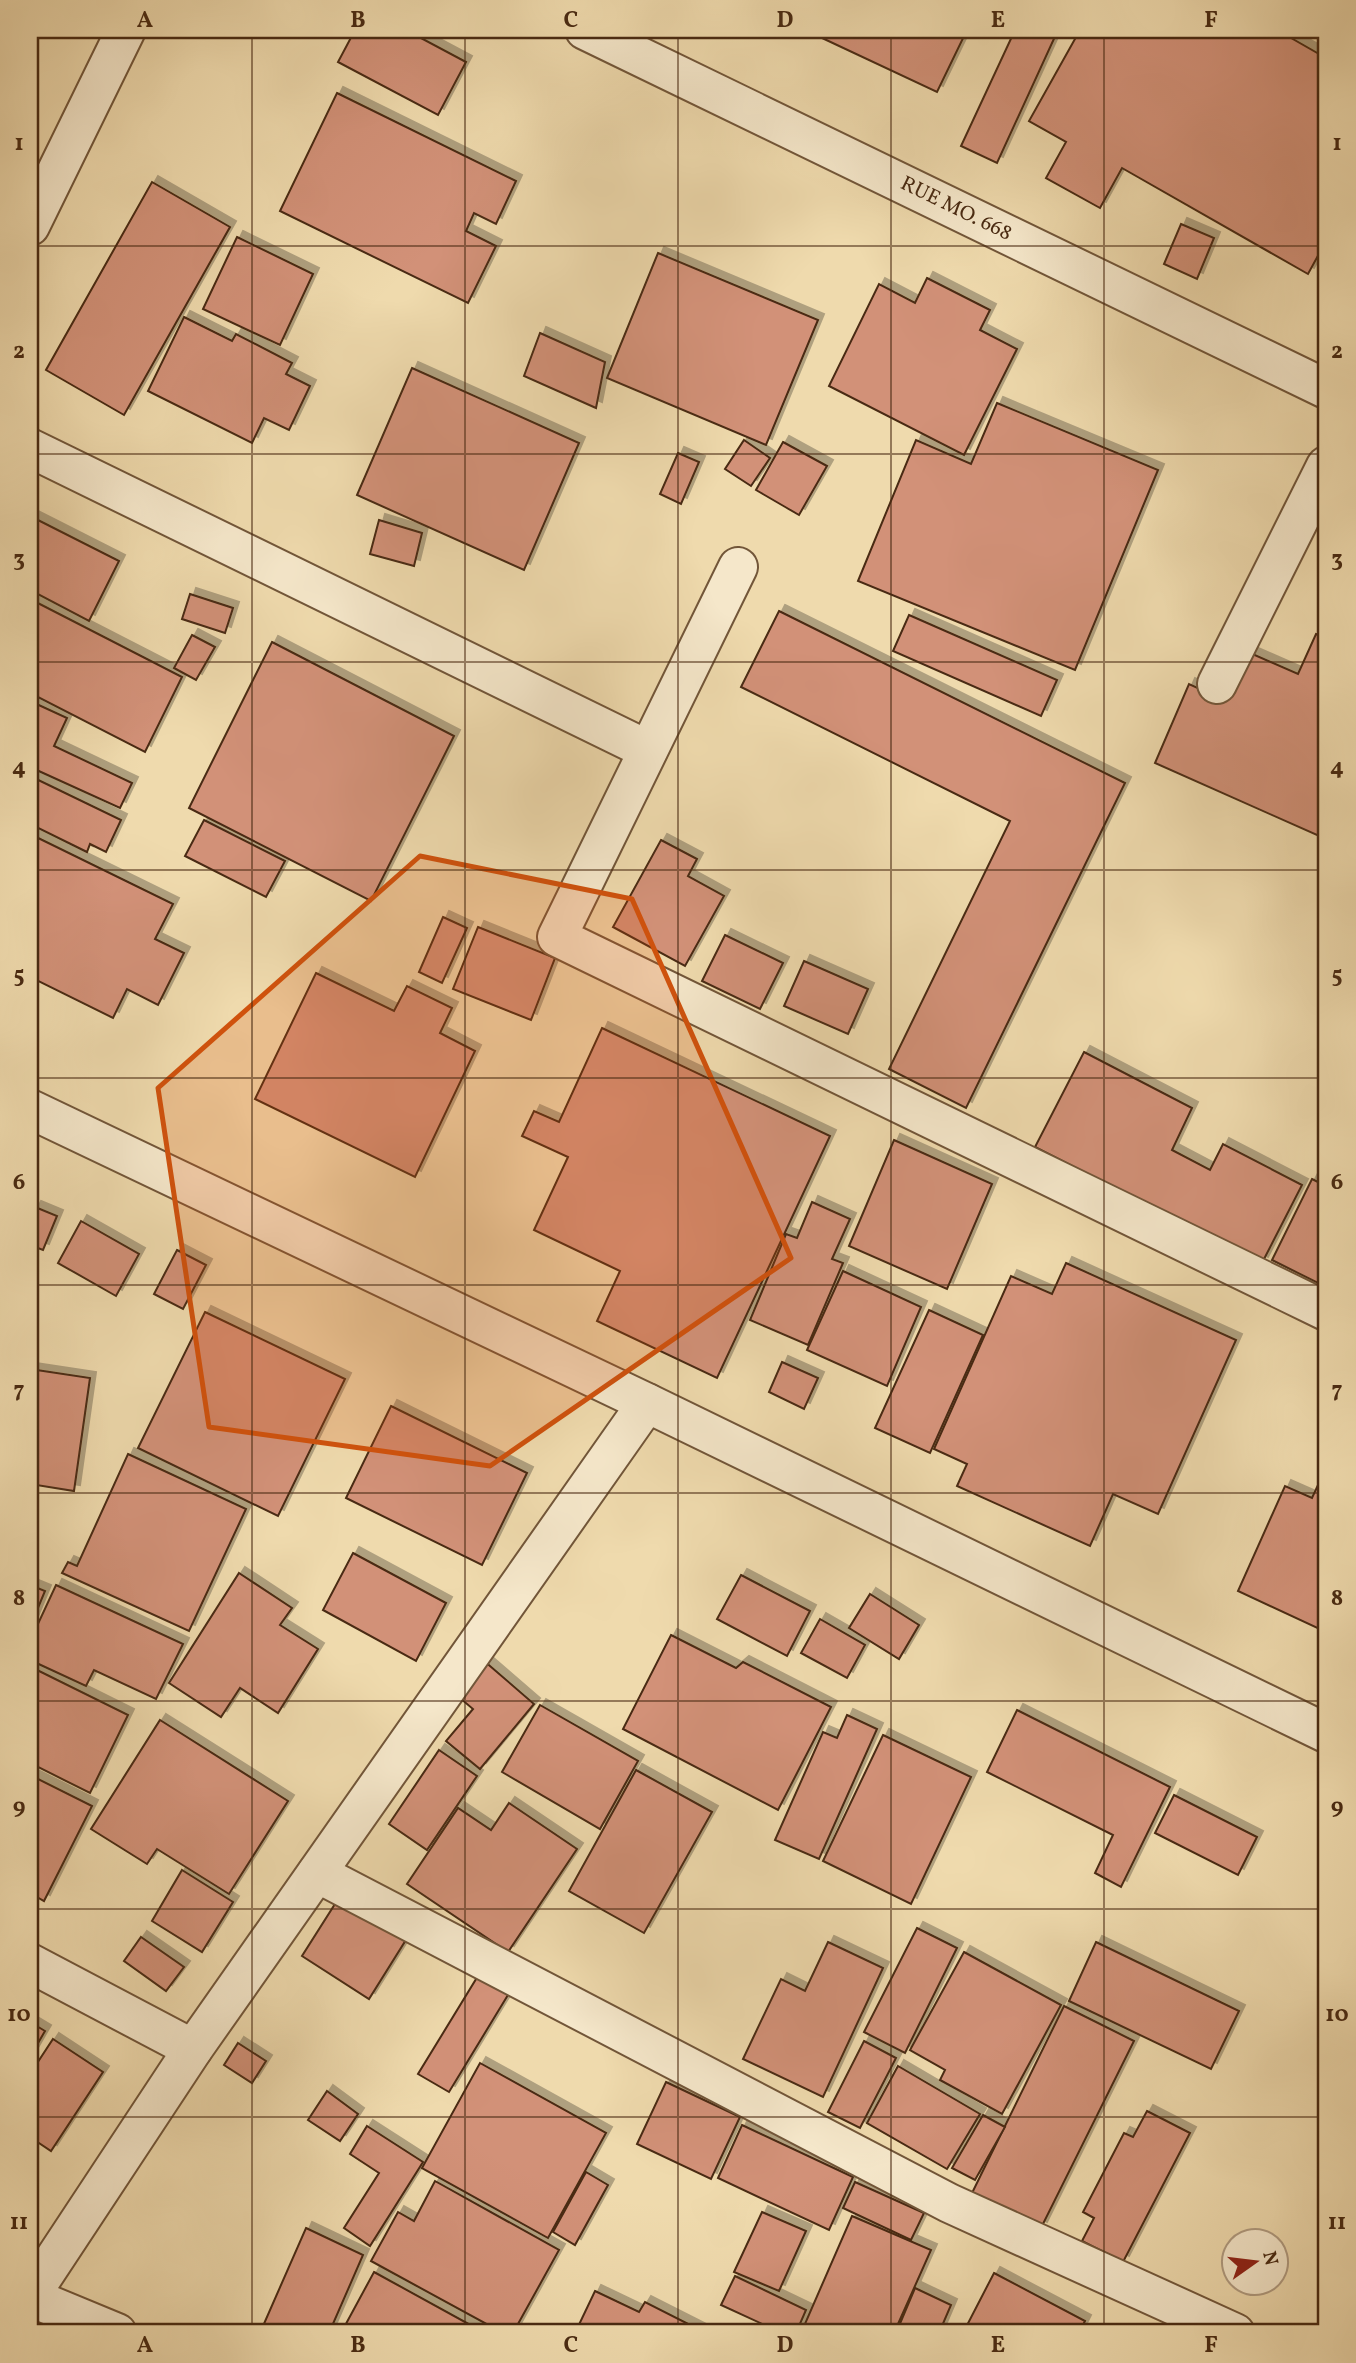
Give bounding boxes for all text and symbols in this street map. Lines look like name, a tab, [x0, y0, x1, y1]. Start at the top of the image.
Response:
text: A	[137, 5, 153, 37]
text: B	[350, 5, 366, 37]
text: C	[564, 5, 578, 37]
text: D	[777, 5, 794, 37]
text: E	[991, 5, 1005, 37]
text: F	[1204, 5, 1218, 37]
text: 1	[14, 128, 24, 160]
text: 1	[1332, 128, 1342, 160]
street label: RUE MO. 668	[895, 169, 1017, 249]
text: 2	[13, 336, 25, 368]
text: 2	[1331, 336, 1343, 368]
text: 3	[13, 544, 25, 576]
text: 3	[1331, 544, 1343, 576]
text: 4	[12, 752, 26, 784]
text: 4	[1330, 752, 1344, 784]
text: 5	[13, 960, 25, 992]
text: 5	[1331, 960, 1343, 992]
text: 6	[13, 1167, 25, 1199]
text: 6	[1331, 1167, 1343, 1199]
text: 7	[14, 1375, 25, 1407]
text: 7	[1332, 1375, 1343, 1407]
text: 8	[13, 1583, 25, 1615]
text: 8	[1331, 1583, 1343, 1615]
text: 9	[13, 1791, 25, 1823]
text: 9	[1331, 1791, 1343, 1823]
text: 10	[7, 1999, 31, 2031]
text: 10	[1325, 1999, 1349, 2031]
text: 11	[10, 2207, 28, 2239]
text: 11	[1328, 2207, 1346, 2239]
north arrow	[1220, 2226, 1290, 2296]
text: N	[1255, 2249, 1284, 2268]
text: A	[137, 2330, 153, 2362]
text: B	[350, 2330, 366, 2362]
text: C	[564, 2330, 578, 2362]
text: D	[777, 2330, 794, 2362]
text: E	[991, 2330, 1005, 2362]
text: F	[1204, 2330, 1218, 2362]

